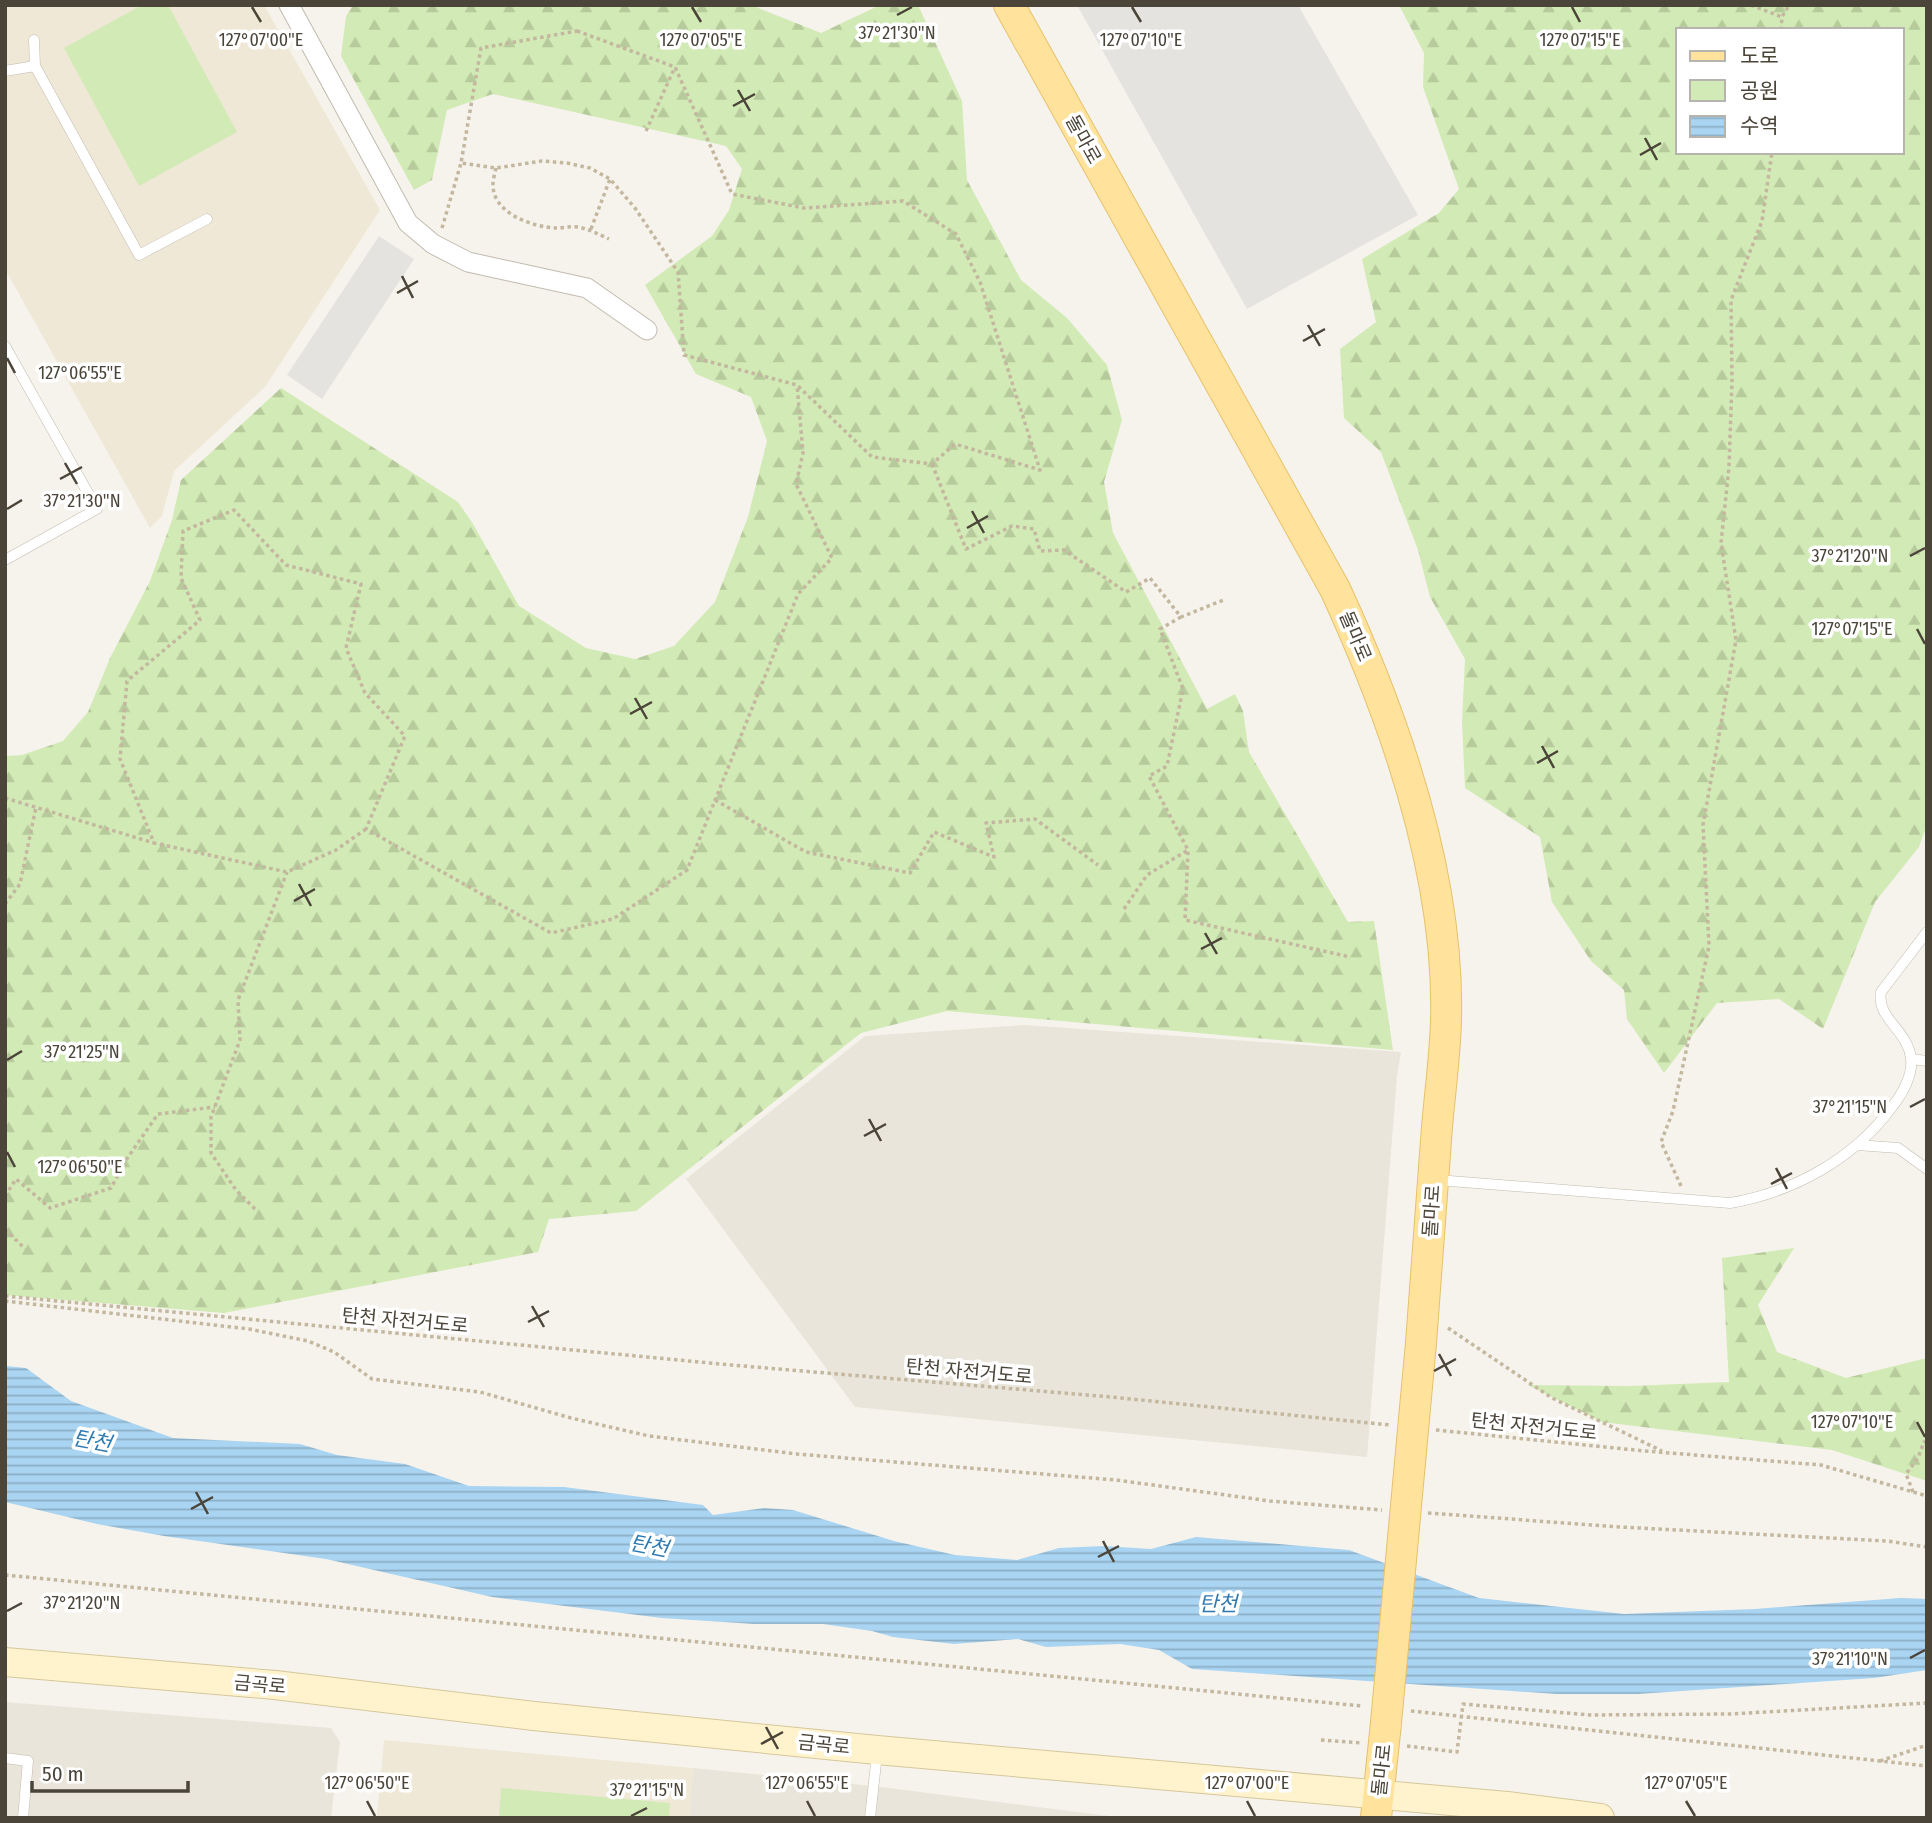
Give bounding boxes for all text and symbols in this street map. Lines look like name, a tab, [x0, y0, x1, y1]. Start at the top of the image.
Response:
text: 37°21'30"N	[858, 22, 936, 44]
legend	[1676, 28, 1904, 154]
text: 127°07'00"E	[219, 29, 303, 51]
text: 127°07'05"E	[659, 29, 743, 51]
text: 127°07'10"E	[1100, 29, 1182, 51]
text: 127°07'15"E	[1540, 29, 1620, 51]
text: 도로	[1740, 43, 1779, 69]
text: 공원	[1740, 78, 1779, 104]
street label: 돌마로	[1061, 111, 1106, 168]
text: 수역	[1740, 113, 1779, 139]
text: 127°06'55"E	[38, 362, 122, 384]
text: 37°21'30"N	[43, 490, 121, 512]
text: 37°21'20"N	[1811, 545, 1889, 567]
street label: 돌마로	[1335, 608, 1376, 665]
text: 127°07'15"E	[1812, 618, 1892, 640]
text: 37°21'25"N	[44, 1041, 120, 1063]
text: 37°21'15"N	[1813, 1096, 1887, 1118]
text: 127°06'50"E	[37, 1156, 123, 1178]
street label: 돌마로	[1418, 1184, 1445, 1238]
street label: 탄천 자전거도로	[341, 1304, 469, 1337]
street label: 탄천 자전거도로	[905, 1355, 1033, 1388]
street label: 탄천 자전거도로	[1470, 1408, 1598, 1445]
text: 127°07'10"E	[1811, 1411, 1893, 1433]
water label: 탄천	[71, 1425, 116, 1458]
water label: 탄천	[628, 1530, 673, 1563]
water label: 탄천	[1199, 1591, 1240, 1617]
text: 37°21'20"N	[43, 1592, 121, 1614]
text: 37°21'10"N	[1812, 1648, 1888, 1670]
street label: 금곡로	[233, 1671, 287, 1698]
street label: 금곡로	[797, 1730, 851, 1759]
street label: 돌마로	[1367, 1743, 1396, 1797]
scale bar	[32, 1750, 187, 1794]
text: 50 m	[42, 1761, 84, 1787]
text: 127°06'50"E	[324, 1772, 410, 1794]
text: 127°06'55"E	[765, 1772, 849, 1794]
text: 127°07'00"E	[1205, 1772, 1289, 1794]
text: 127°07'05"E	[1644, 1772, 1728, 1794]
text: 37°21'15"N	[610, 1779, 684, 1801]

